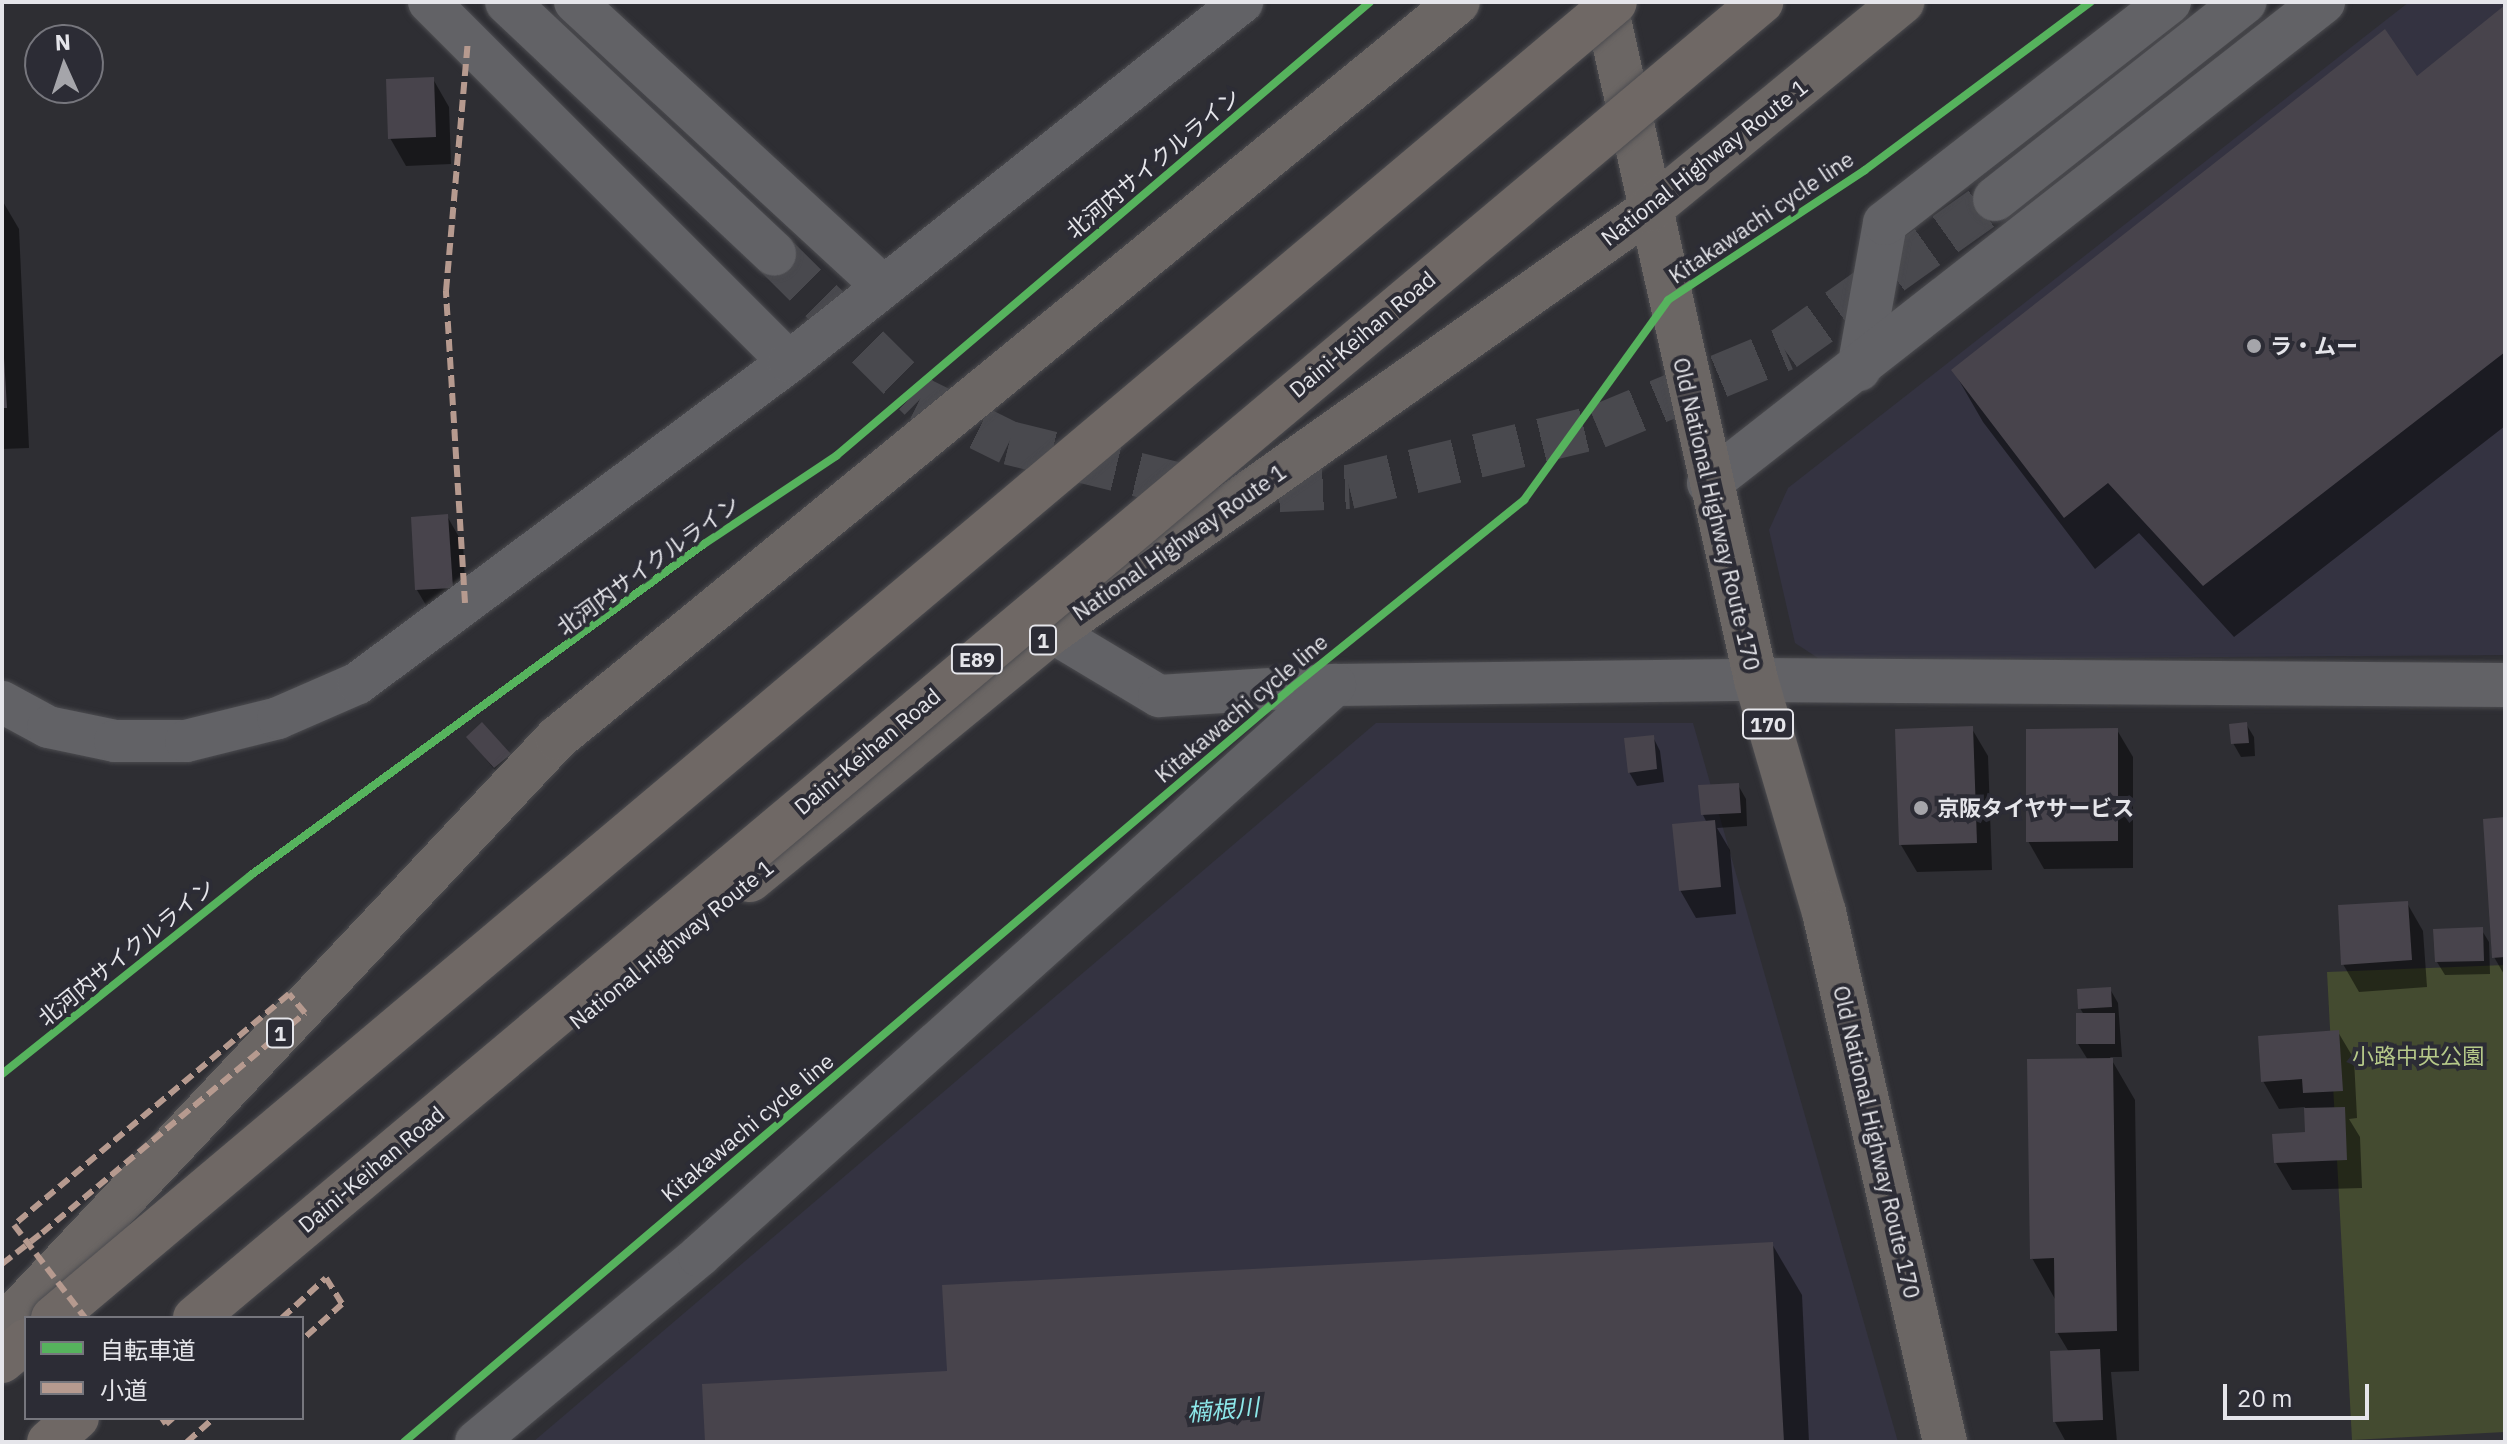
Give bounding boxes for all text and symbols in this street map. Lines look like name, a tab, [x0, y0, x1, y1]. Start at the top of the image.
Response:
north arrow	[24, 24, 104, 104]
text: N	[54, 27, 72, 56]
street label: National Highway Route 1	[1596, 73, 1812, 251]
street label: 北河内サイクルライン	[1060, 82, 1246, 244]
street label: Kitakawachi cycle line	[1664, 145, 1858, 289]
street label: Daini-Keihan Road	[1284, 265, 1440, 403]
place label: ラ・ムー	[2270, 333, 2358, 359]
marker: ラ・ムー	[2245, 337, 2263, 355]
street label: Old National Highway Route 170	[1668, 355, 1766, 673]
street label: National Highway Route 1	[1067, 458, 1291, 626]
street label: 北河内サイクルライン	[551, 490, 745, 640]
road number: 1	[1029, 624, 1057, 656]
street label: Kitakawachi cycle line	[1149, 628, 1333, 788]
road number: E89	[949, 643, 1005, 675]
street label: Daini-Keihan Road	[789, 682, 945, 820]
road number: 170	[1742, 708, 1794, 740]
place label: 京阪タイヤサービス	[1937, 795, 2135, 821]
marker: 京阪タイヤサービス	[1912, 799, 1930, 817]
street label: National Highway Route 1	[564, 854, 778, 1034]
street label: 北河内サイクルライン	[32, 873, 220, 1031]
street label: Old National Highway Route 170	[1828, 983, 1926, 1301]
road number: 1	[266, 1017, 294, 1049]
park label: 小路中央公園	[2352, 1043, 2484, 1069]
street label: Kitakawachi cycle line	[655, 1047, 839, 1207]
street label: Daini-Keihan Road	[293, 1100, 449, 1238]
legend	[24, 1316, 304, 1420]
text: 自転車道	[100, 1334, 196, 1366]
scale bar	[2227, 1368, 2373, 1418]
text: 小道	[100, 1374, 148, 1406]
text: 20 m	[2237, 1382, 2292, 1414]
water label: 楠根川	[1186, 1393, 1260, 1427]

